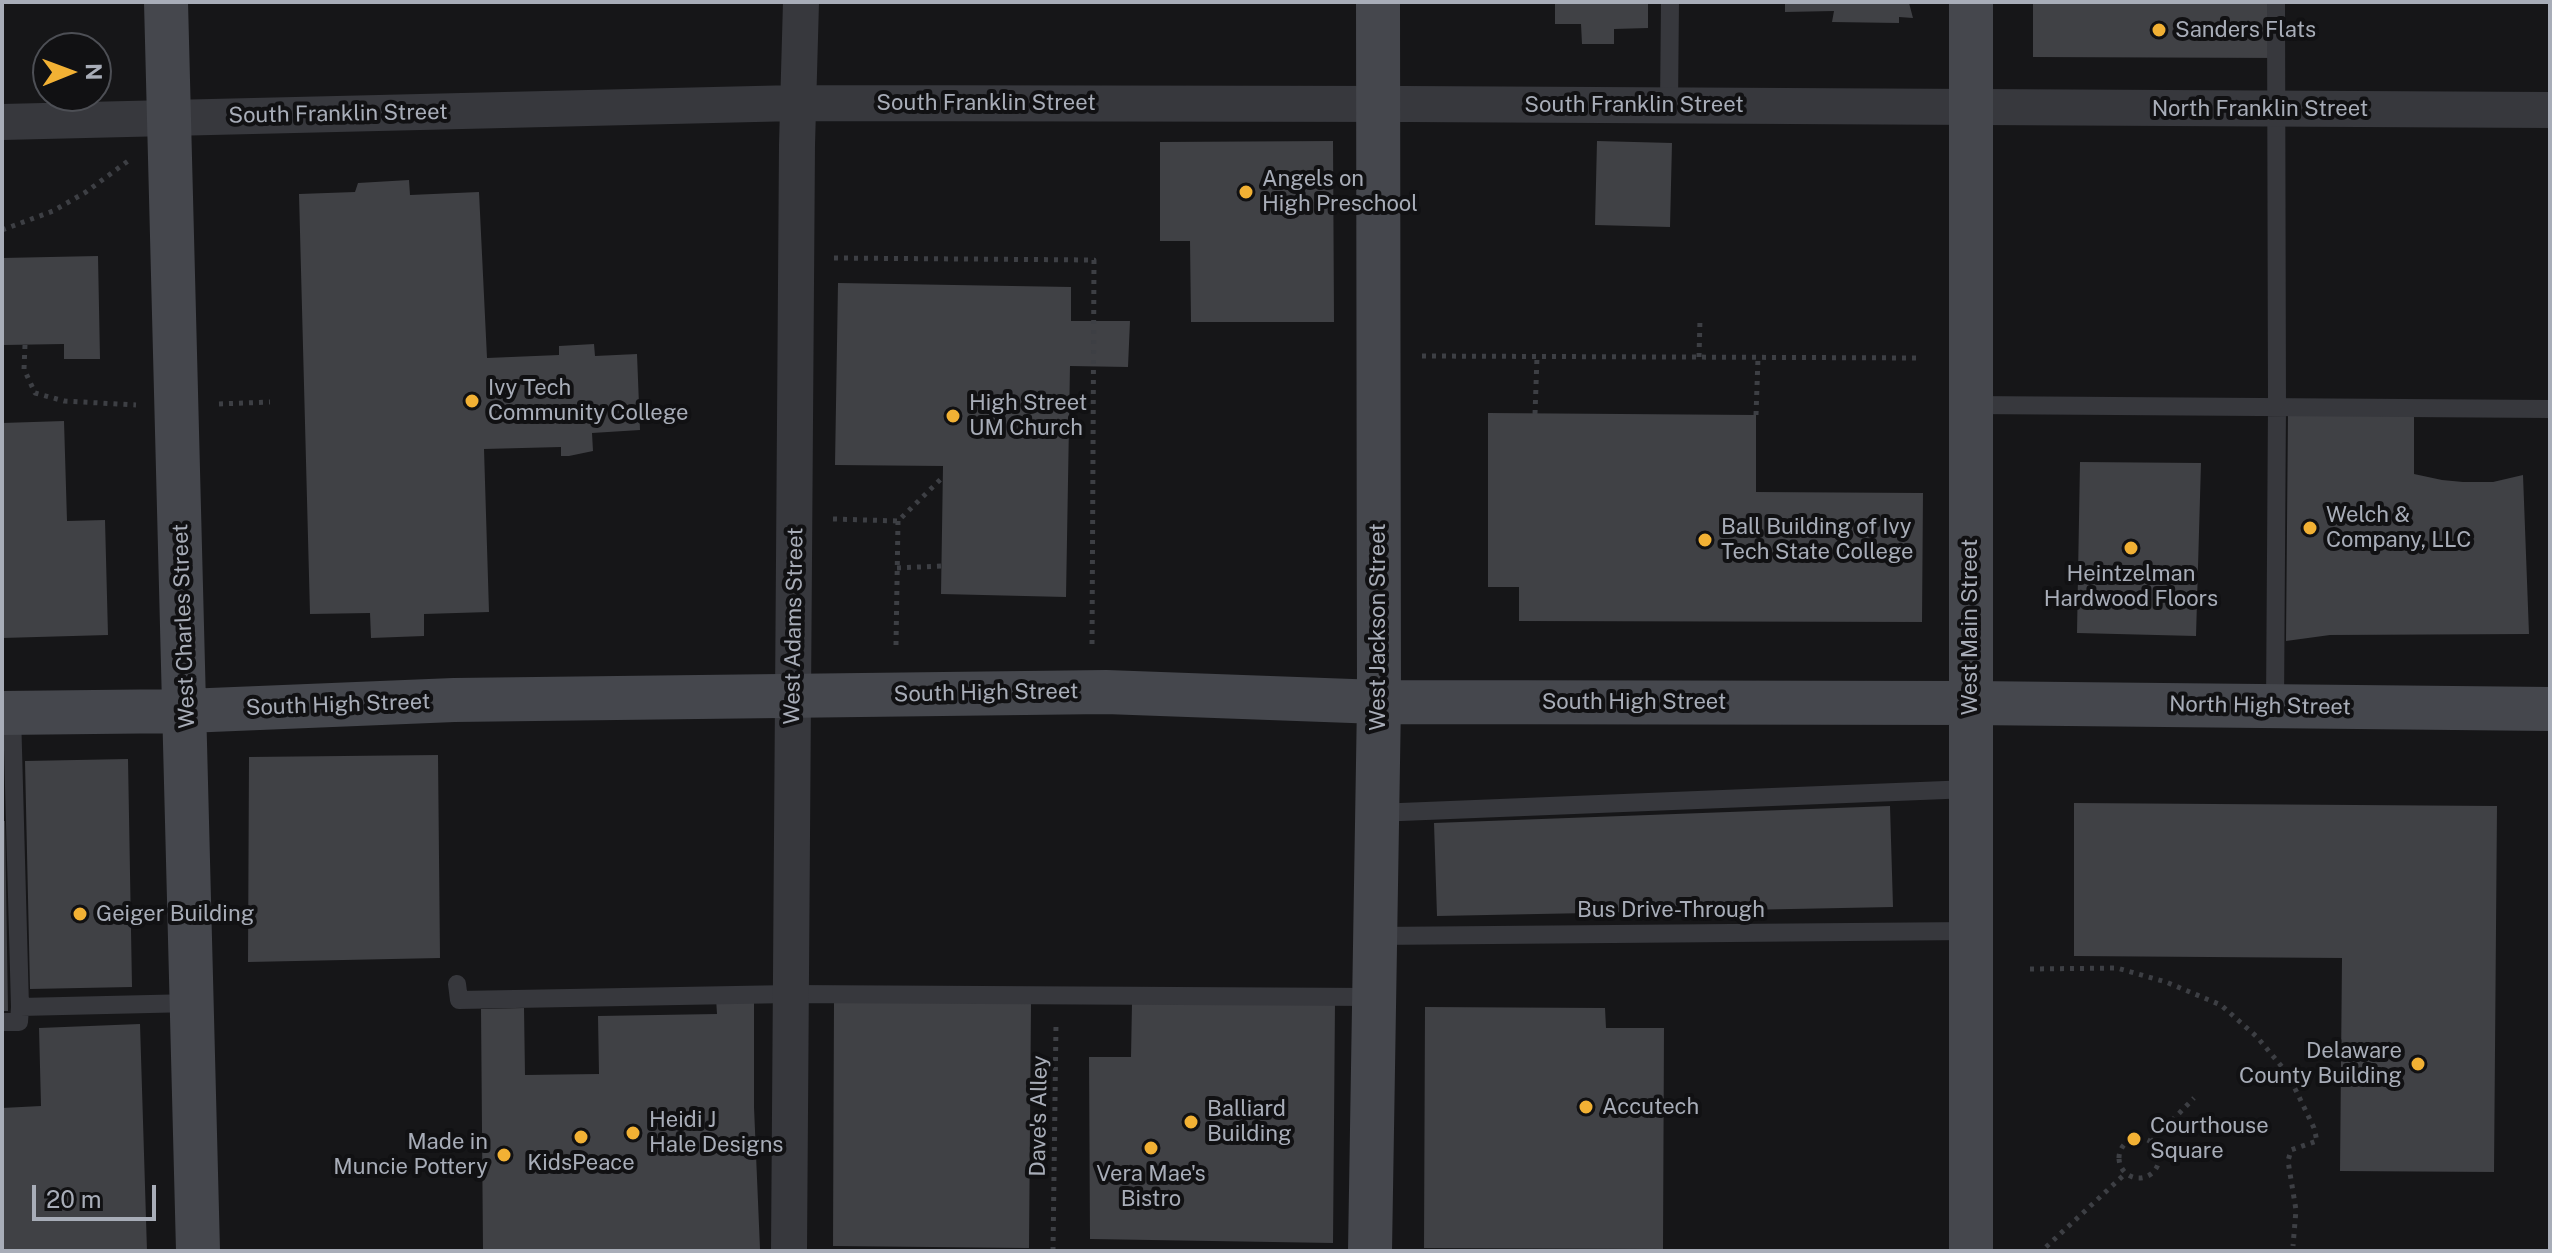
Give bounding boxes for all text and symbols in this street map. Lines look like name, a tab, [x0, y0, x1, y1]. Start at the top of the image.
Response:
place label: Sanders Flats	[2175, 17, 2316, 43]
marker: Sanders Flats	[2150, 21, 2168, 39]
north arrow	[32, 32, 112, 112]
text: N	[81, 63, 107, 80]
street label: South Franklin Street	[876, 90, 1096, 116]
street label: South Franklin Street	[1524, 92, 1744, 118]
street label: North Franklin Street	[2152, 96, 2368, 122]
street label: South Franklin Street	[228, 99, 448, 129]
place label: Angels on High Preschool	[1262, 166, 1418, 218]
marker: Angels on High Preschool	[1237, 183, 1255, 201]
place label: Ivy Tech Community College	[488, 375, 689, 426]
place label: High Street UM Church	[969, 390, 1087, 442]
marker: Ivy Tech Community College	[463, 392, 481, 410]
marker: High Street UM Church	[944, 407, 962, 425]
place label: Welch & Company, LLC	[2326, 502, 2471, 554]
place label: Ball Building of Ivy Tech State College	[1721, 514, 1914, 566]
marker: Welch & Company, LLC	[2301, 519, 2319, 537]
street label: West Charles Street	[167, 523, 201, 729]
street label: West Jackson Street	[1365, 523, 1391, 731]
street label: West Adams Street	[779, 527, 809, 725]
marker: Ball Building of Ivy Tech State College	[1696, 531, 1714, 549]
street label: West Main Street	[1957, 539, 1983, 715]
marker: Heintzelman Hardwood Floors	[2122, 539, 2140, 557]
place label: Heintzelman Hardwood Floors	[2044, 561, 2218, 612]
street label: South High Street	[893, 678, 1079, 708]
street label: South High Street	[245, 689, 431, 721]
street label: South High Street	[1542, 689, 1726, 715]
street label: North High Street	[2169, 691, 2351, 721]
street label: Bus Drive-Through	[1577, 897, 1765, 923]
place label: Geiger Building	[96, 901, 254, 927]
marker: Geiger Building	[71, 905, 89, 923]
place label: Delaware County Building	[2239, 1038, 2402, 1090]
street label: Dave's Alley	[1025, 1055, 1053, 1177]
marker: Delaware County Building	[2409, 1055, 2427, 1073]
place label: Accutech	[1602, 1094, 1699, 1120]
place label: Balliard Building	[1207, 1096, 1292, 1148]
marker: Accutech	[1577, 1098, 1595, 1116]
place label: Heidi J Hale Designs	[649, 1107, 783, 1158]
marker: Balliard Building	[1182, 1113, 1200, 1131]
place label: Courthouse Square	[2150, 1113, 2269, 1164]
marker: Heidi J Hale Designs	[624, 1124, 642, 1142]
marker: KidsPeace	[572, 1128, 590, 1146]
place label: Made in Muncie Pottery	[333, 1129, 488, 1180]
marker: Courthouse Square	[2125, 1130, 2143, 1148]
marker: Vera Mae's Bistro	[1142, 1139, 1160, 1157]
marker: Made in Muncie Pottery	[495, 1146, 513, 1164]
place label: KidsPeace	[527, 1150, 635, 1176]
place label: Vera Mae's Bistro	[1096, 1161, 1206, 1212]
scale bar	[36, 1169, 160, 1219]
text: 20 m	[46, 1185, 102, 1213]

